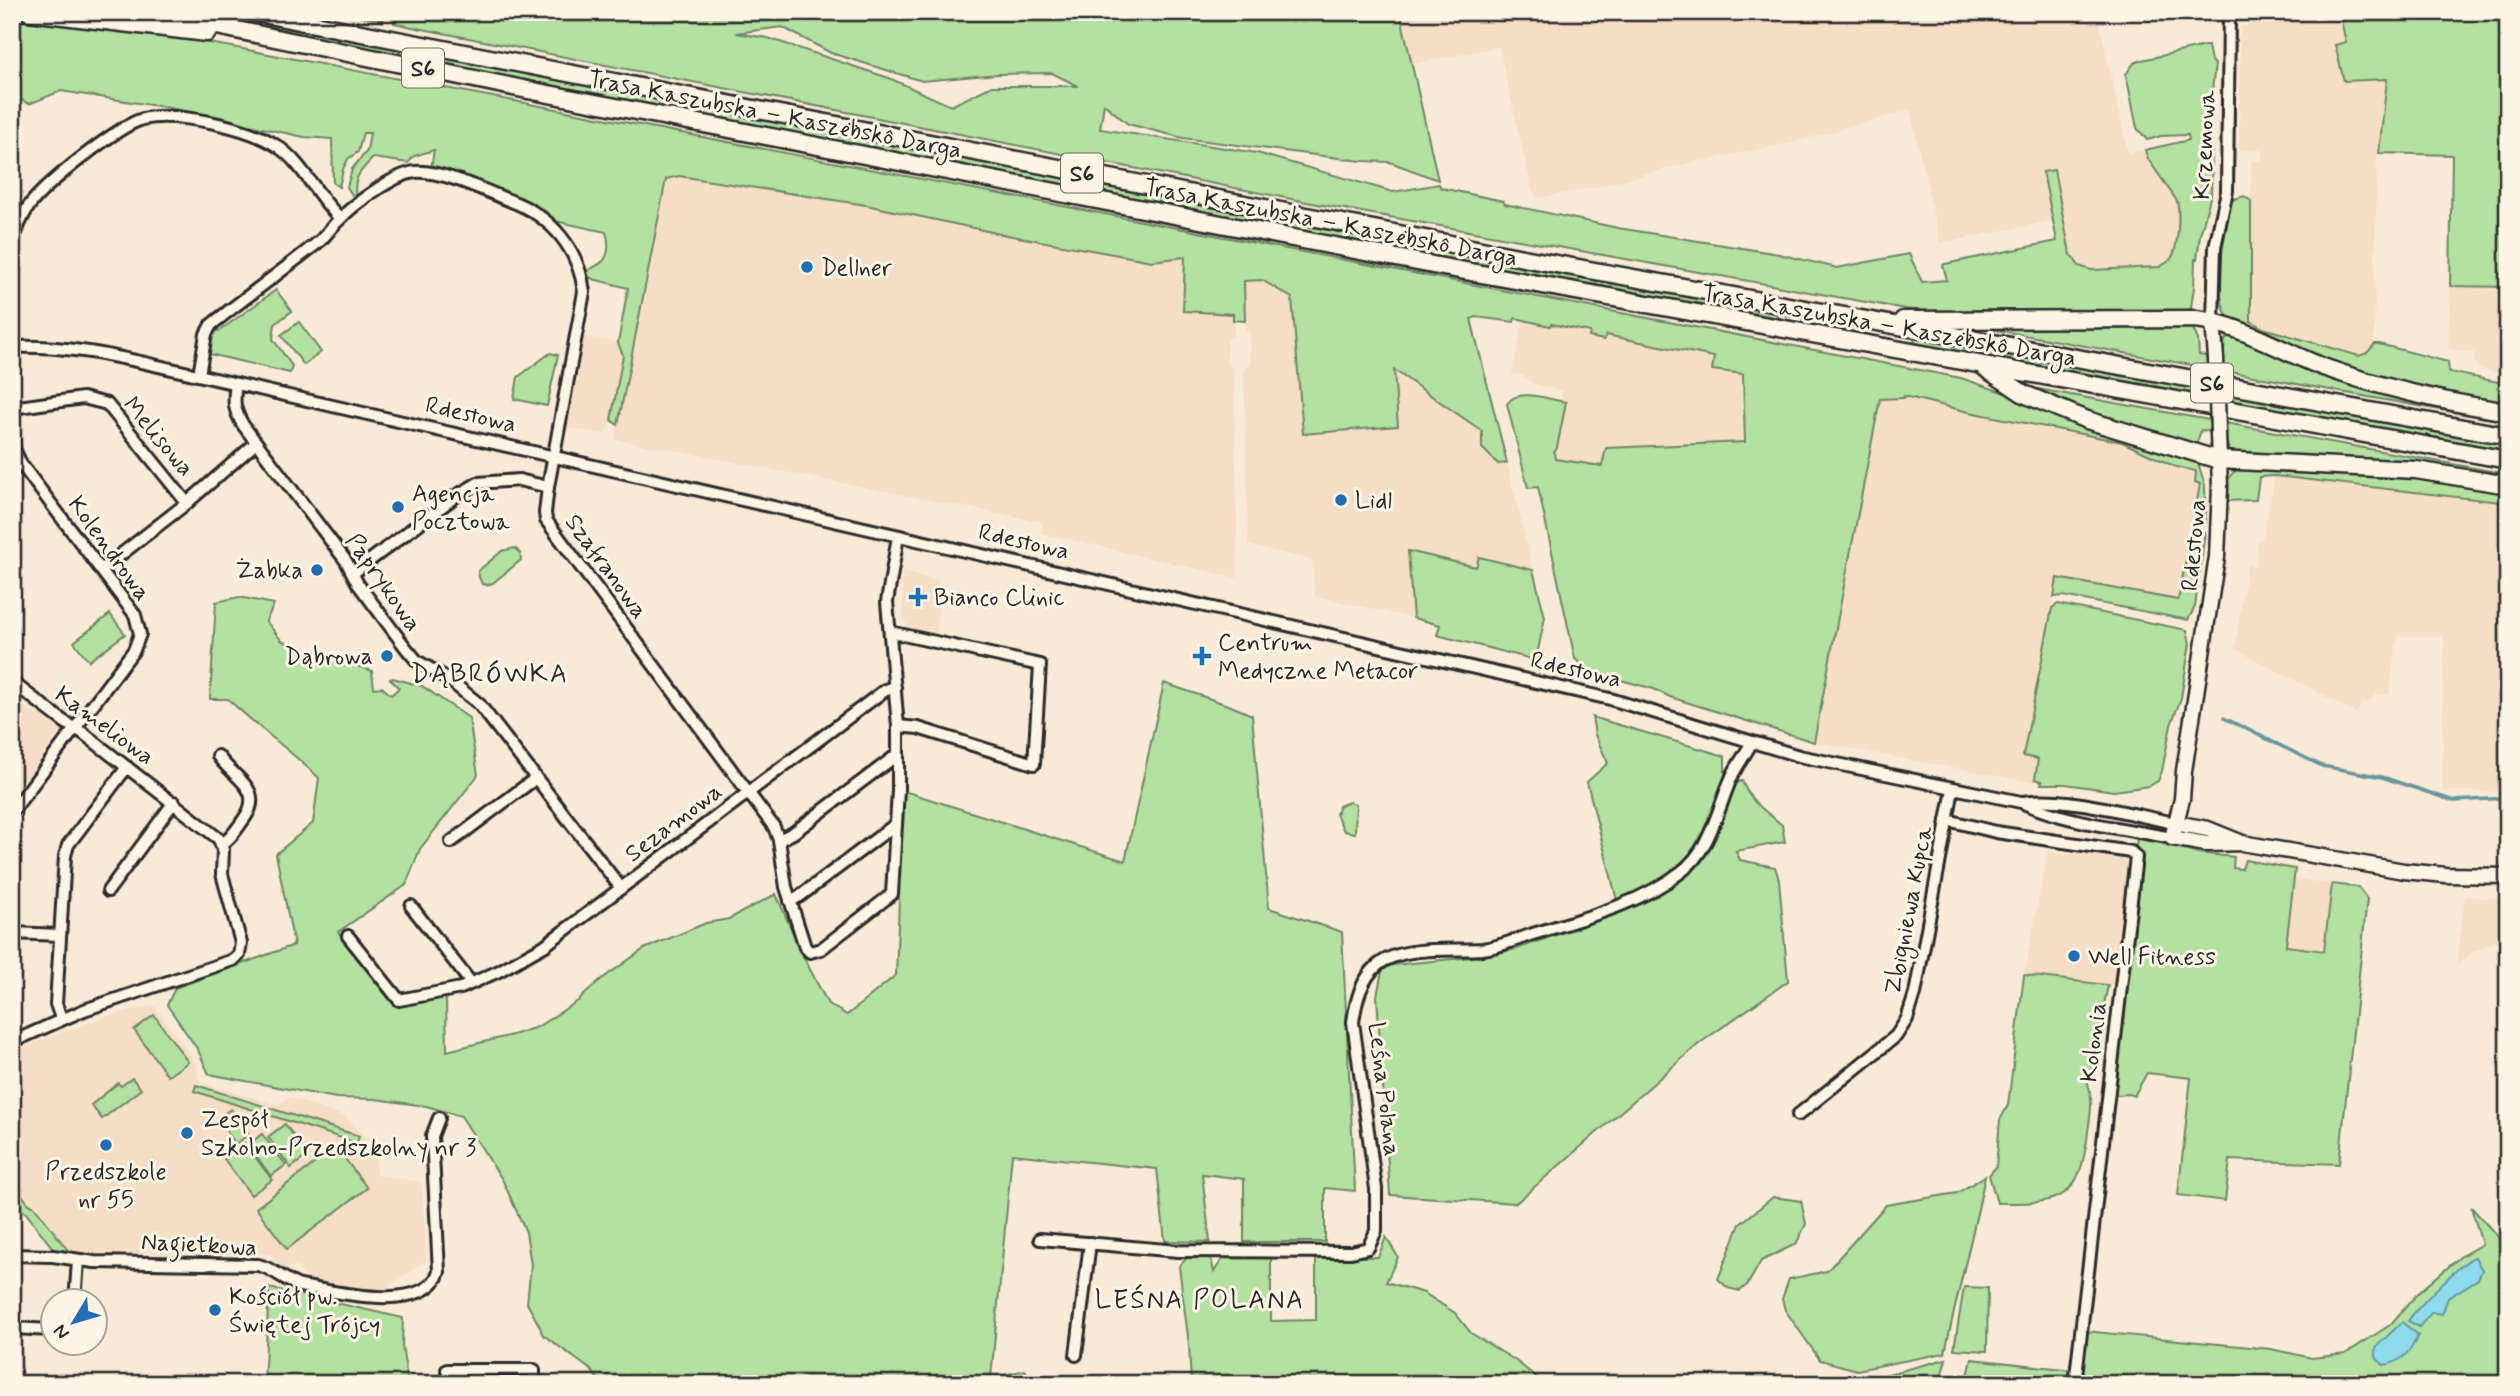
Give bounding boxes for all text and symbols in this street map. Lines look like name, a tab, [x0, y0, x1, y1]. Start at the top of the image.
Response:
road number: S6	[402, 48, 444, 88]
street label: Trasa Kaszubska – Kaszëbskô Darga	[585, 64, 964, 169]
street label: Krzemowa	[2187, 89, 2224, 201]
road number: S6	[1061, 154, 1103, 192]
street label: Trasa Kaszubska – Kaszëbskô Darga	[1141, 172, 1520, 277]
place label: Dellner	[821, 253, 892, 284]
marker: Dellner	[799, 259, 815, 275]
street label: Trasa Kaszubska – Kaszëbskô Darga	[1699, 278, 2078, 377]
road number: S6	[2191, 364, 2233, 402]
street label: Rdestowa	[422, 390, 519, 441]
street label: Melisowa	[115, 391, 200, 483]
place label: Agencja Pocztowa	[412, 479, 510, 538]
place label: Lidl	[1355, 486, 1392, 517]
street label: Kolendrowa	[60, 490, 157, 608]
marker: Lidl	[1333, 492, 1349, 508]
street label: Rdestowa	[2175, 498, 2214, 592]
marker: Agencja Pocztowa	[390, 499, 406, 515]
street label: Szafranowa	[557, 508, 654, 625]
street label: Rdestowa	[975, 517, 1072, 568]
street label: Paprykowa	[338, 528, 428, 638]
place label: Żabka	[235, 556, 303, 587]
marker: Żabka	[309, 562, 325, 578]
place label: Bianco Clinic	[934, 583, 1065, 614]
marker: Bianco Clinic	[908, 587, 928, 607]
place label: Centrum Medyczne Metacor	[1218, 628, 1418, 687]
place label: Dąbrowa	[285, 642, 373, 673]
street label: Rdestowa	[1527, 645, 1624, 696]
marker: Centrum Medyczne Metacor	[1192, 646, 1212, 666]
marker: Dąbrowa	[379, 648, 395, 664]
district label: DĄBRÓWKA	[411, 658, 569, 692]
street label: Kameliowa	[48, 680, 160, 773]
street label: Sezamowa	[619, 777, 729, 870]
street label: Zbigniewa Kupca	[1878, 823, 1943, 998]
place label: Well Fitness	[2088, 942, 2216, 973]
marker: Well Fitness	[2066, 948, 2082, 964]
street label: Kolonia	[2074, 1000, 2115, 1084]
street label: Leśna Polana	[1360, 1020, 1407, 1158]
place label: Zespół Szkolno-Przedszkolny nr 3	[201, 1105, 477, 1164]
marker: Zespół Szkolno-Przedszkolny nr 3	[179, 1125, 195, 1141]
marker: Przedszkole nr 55	[98, 1137, 114, 1153]
place label: Przedszkole nr 55	[45, 1157, 167, 1216]
street label: Nagietkowa	[140, 1227, 258, 1267]
place label: Kościół pw. Świętej Trójcy	[229, 1282, 380, 1341]
district label: LEŚNA POLANA	[1095, 1283, 1305, 1318]
north arrow	[38, 1288, 108, 1358]
marker: Kościół pw. Świętej Trójcy	[207, 1302, 223, 1318]
text: N	[48, 1319, 76, 1344]

